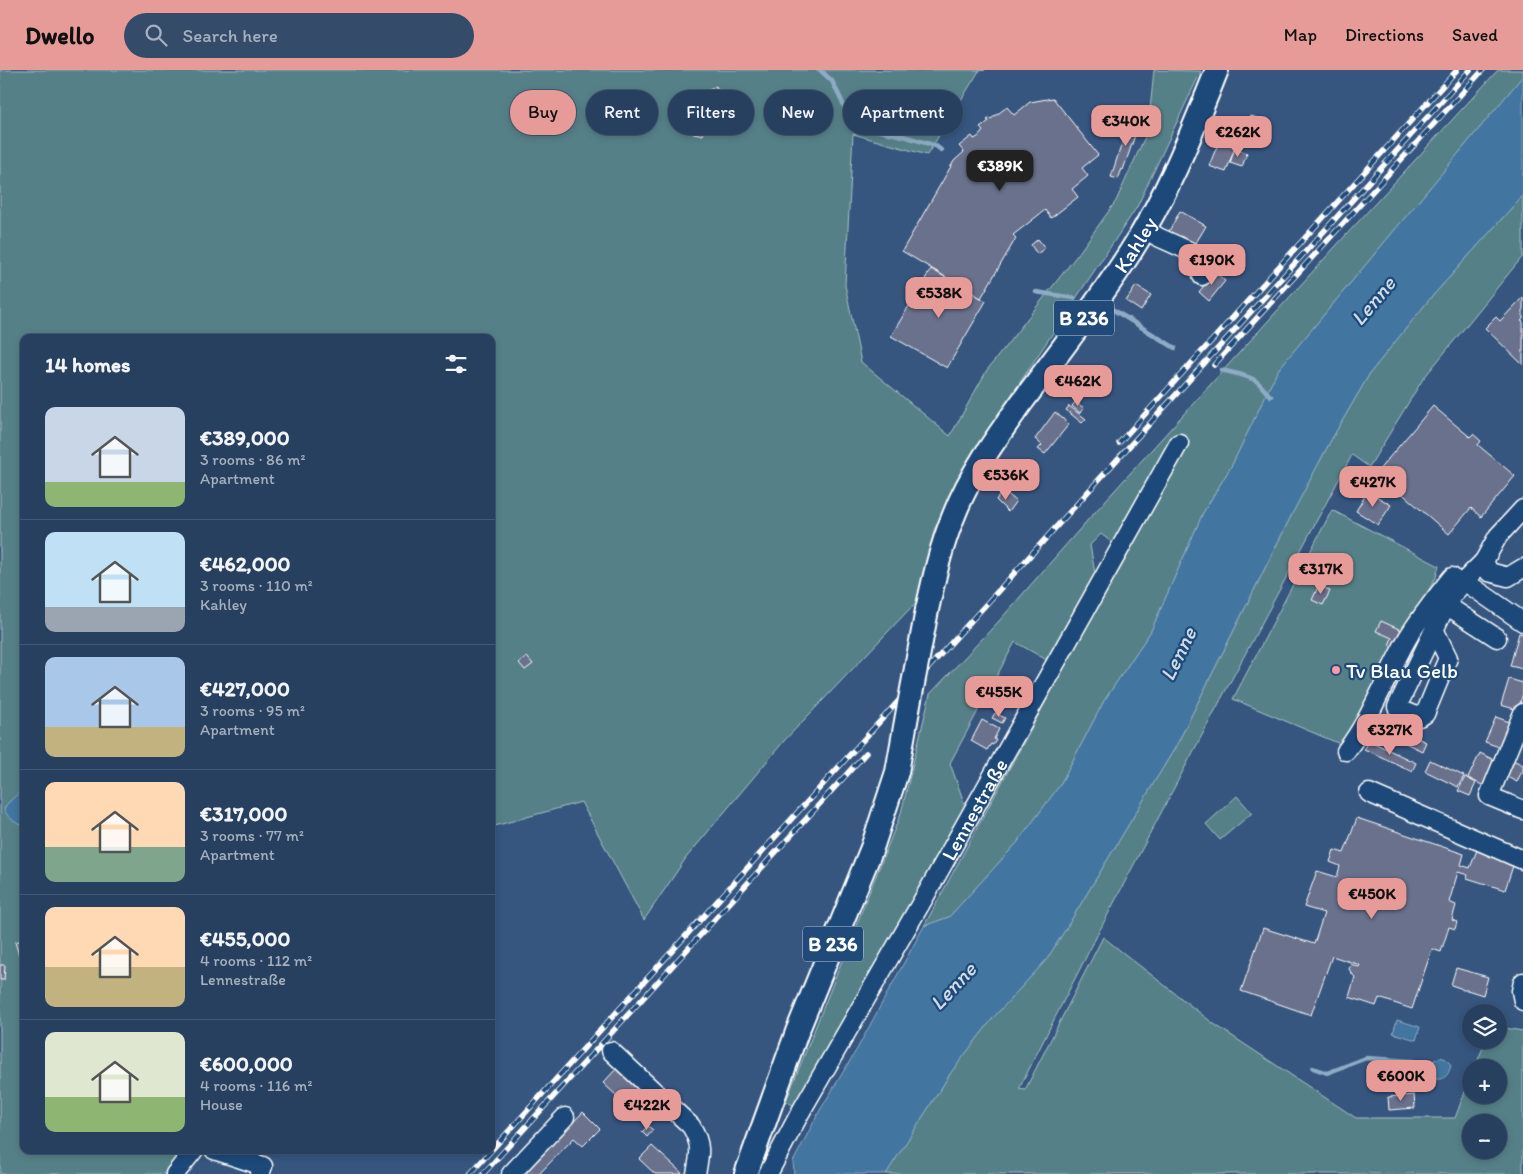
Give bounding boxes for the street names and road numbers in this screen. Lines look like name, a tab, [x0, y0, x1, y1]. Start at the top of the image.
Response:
street label: Kahley	[1108, 212, 1162, 277]
road number: B 236	[1054, 300, 1114, 336]
street label: Lennestraße	[935, 754, 1012, 864]
road number: B 236	[803, 926, 863, 962]

